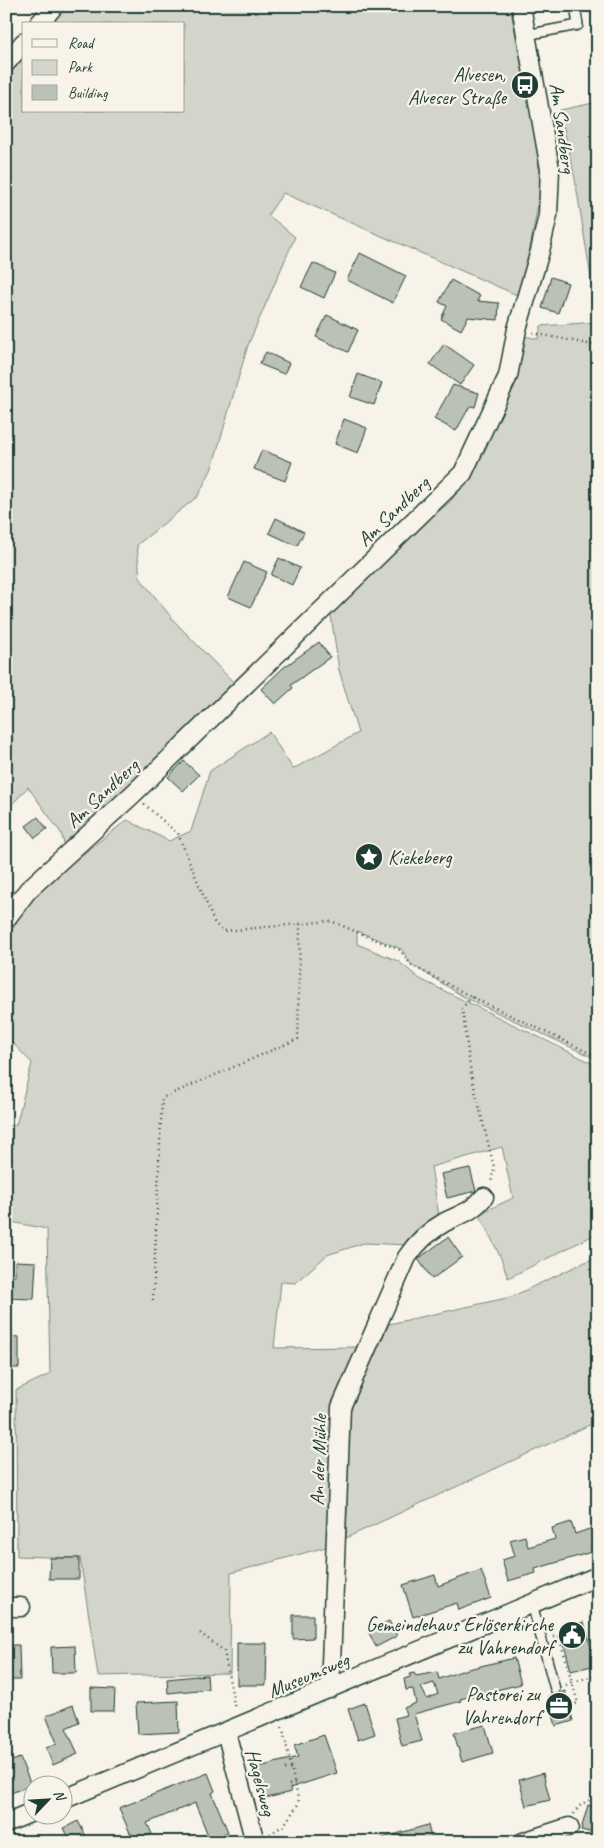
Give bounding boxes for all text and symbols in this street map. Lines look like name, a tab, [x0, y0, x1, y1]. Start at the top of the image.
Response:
legend	[22, 22, 185, 112]
text: Road	[68, 34, 95, 53]
text: Park	[68, 58, 93, 77]
place label: Alvesen, Alveser Straße	[408, 62, 507, 110]
bus stop icon: Alvesen, Alveser Straße	[510, 70, 540, 100]
street label: Am Sandberg	[544, 81, 581, 177]
text: Building	[68, 84, 108, 103]
street label: Am Sandberg	[352, 470, 436, 552]
street label: Am Sandberg	[61, 752, 145, 833]
place icon: Kiekeberg	[354, 842, 384, 872]
place label: Kiekeberg	[388, 845, 453, 870]
street label: An der Mühle	[304, 1413, 333, 1506]
place label: Gemeindehaus Erlöserkirche zu Vahrendorf	[366, 1612, 557, 1660]
public building icon: Gemeindehaus Erlöserkirche zu Vahrendorf	[557, 1620, 587, 1650]
street label: Museumsweg	[264, 1647, 354, 1704]
place label: Pastorei zu Vahrendorf	[463, 1682, 545, 1730]
office icon: Pastorei zu Vahrendorf	[544, 1691, 574, 1721]
street label: Hagelsweg	[240, 1746, 282, 1820]
north arrow	[22, 1776, 72, 1826]
text: N	[50, 1787, 70, 1804]

